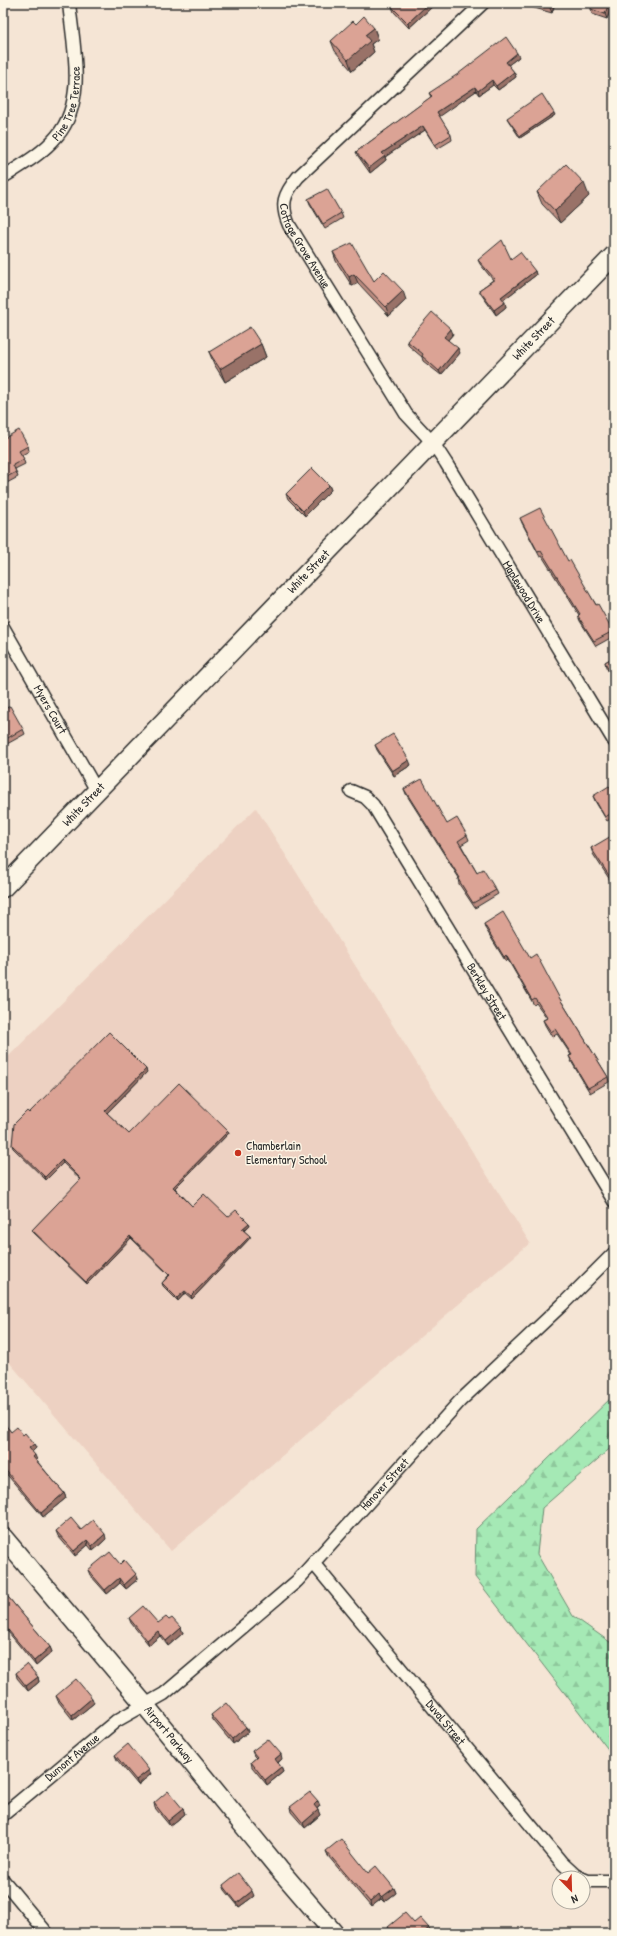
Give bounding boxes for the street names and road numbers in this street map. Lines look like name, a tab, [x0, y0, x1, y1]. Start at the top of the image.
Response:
street label: Pine Tree Terrace	[48, 66, 84, 144]
street label: Cottage Grove Avenue	[276, 203, 335, 292]
street label: White Street	[508, 312, 559, 364]
street label: White Street	[283, 545, 334, 597]
street label: Maplewood Drive	[499, 557, 550, 626]
street label: Myers Court	[30, 682, 72, 738]
street label: White Street	[58, 778, 109, 830]
street label: Berkley Street	[463, 959, 511, 1024]
street label: Hanover Street	[356, 1453, 413, 1514]
street label: Duval Street	[422, 1696, 470, 1749]
street label: Airport Parkway	[141, 1702, 198, 1767]
street label: Dumont Avenue	[41, 1729, 103, 1785]

